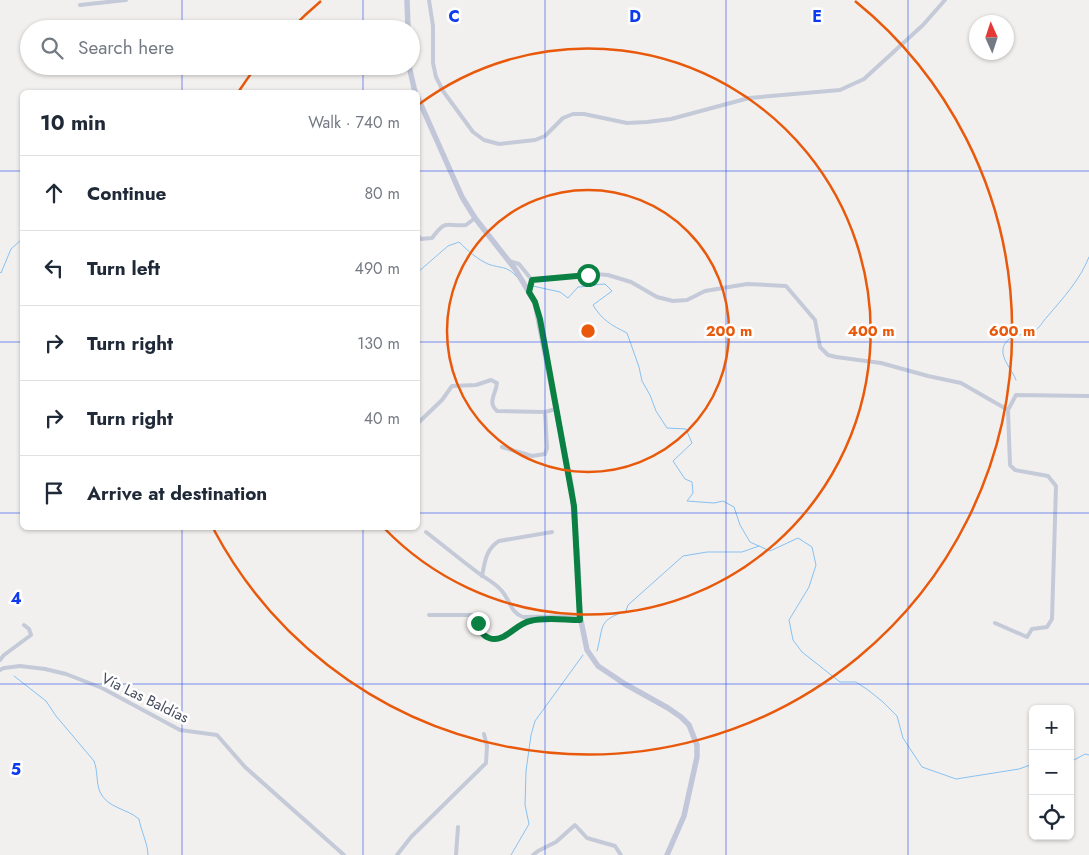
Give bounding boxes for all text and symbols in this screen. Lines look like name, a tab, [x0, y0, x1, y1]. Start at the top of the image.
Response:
text: C	[448, 5, 460, 28]
text: D	[629, 5, 641, 28]
text: E	[812, 5, 822, 28]
north arrow	[969, 15, 1014, 60]
search box	[20, 20, 420, 75]
icon: search	[38, 34, 66, 62]
text: Search here	[78, 34, 174, 61]
text: 10 min	[40, 108, 106, 138]
text: Walk · 740 m	[308, 111, 400, 134]
icon: ahead	[40, 179, 68, 207]
text: Continue	[87, 180, 166, 207]
text: 80 m	[364, 182, 400, 205]
icon: left	[40, 254, 68, 282]
text: Turn left	[87, 255, 160, 282]
text: 490 m	[355, 257, 400, 280]
route start	[577, 264, 600, 287]
text: 200 m	[706, 320, 752, 342]
text: 400 m	[847, 320, 895, 342]
text: 600 m	[989, 320, 1035, 342]
centre of rings	[579, 322, 597, 340]
icon: right	[40, 329, 68, 357]
text: Turn right	[87, 330, 173, 357]
text: 130 m	[357, 332, 400, 355]
icon: right	[40, 404, 68, 432]
text: Turn right	[87, 405, 173, 432]
text: 40 m	[364, 407, 400, 430]
icon: arrive	[40, 479, 68, 507]
text: Arrive at destination	[87, 480, 267, 507]
text: 4	[10, 587, 22, 610]
route end	[467, 612, 490, 635]
street label: Vía Las Baldías	[98, 667, 192, 729]
map controls	[1029, 705, 1074, 840]
button: +	[1029, 705, 1074, 750]
button: −	[1029, 750, 1074, 795]
text: 5	[11, 758, 21, 781]
button: locate	[1029, 795, 1074, 840]

